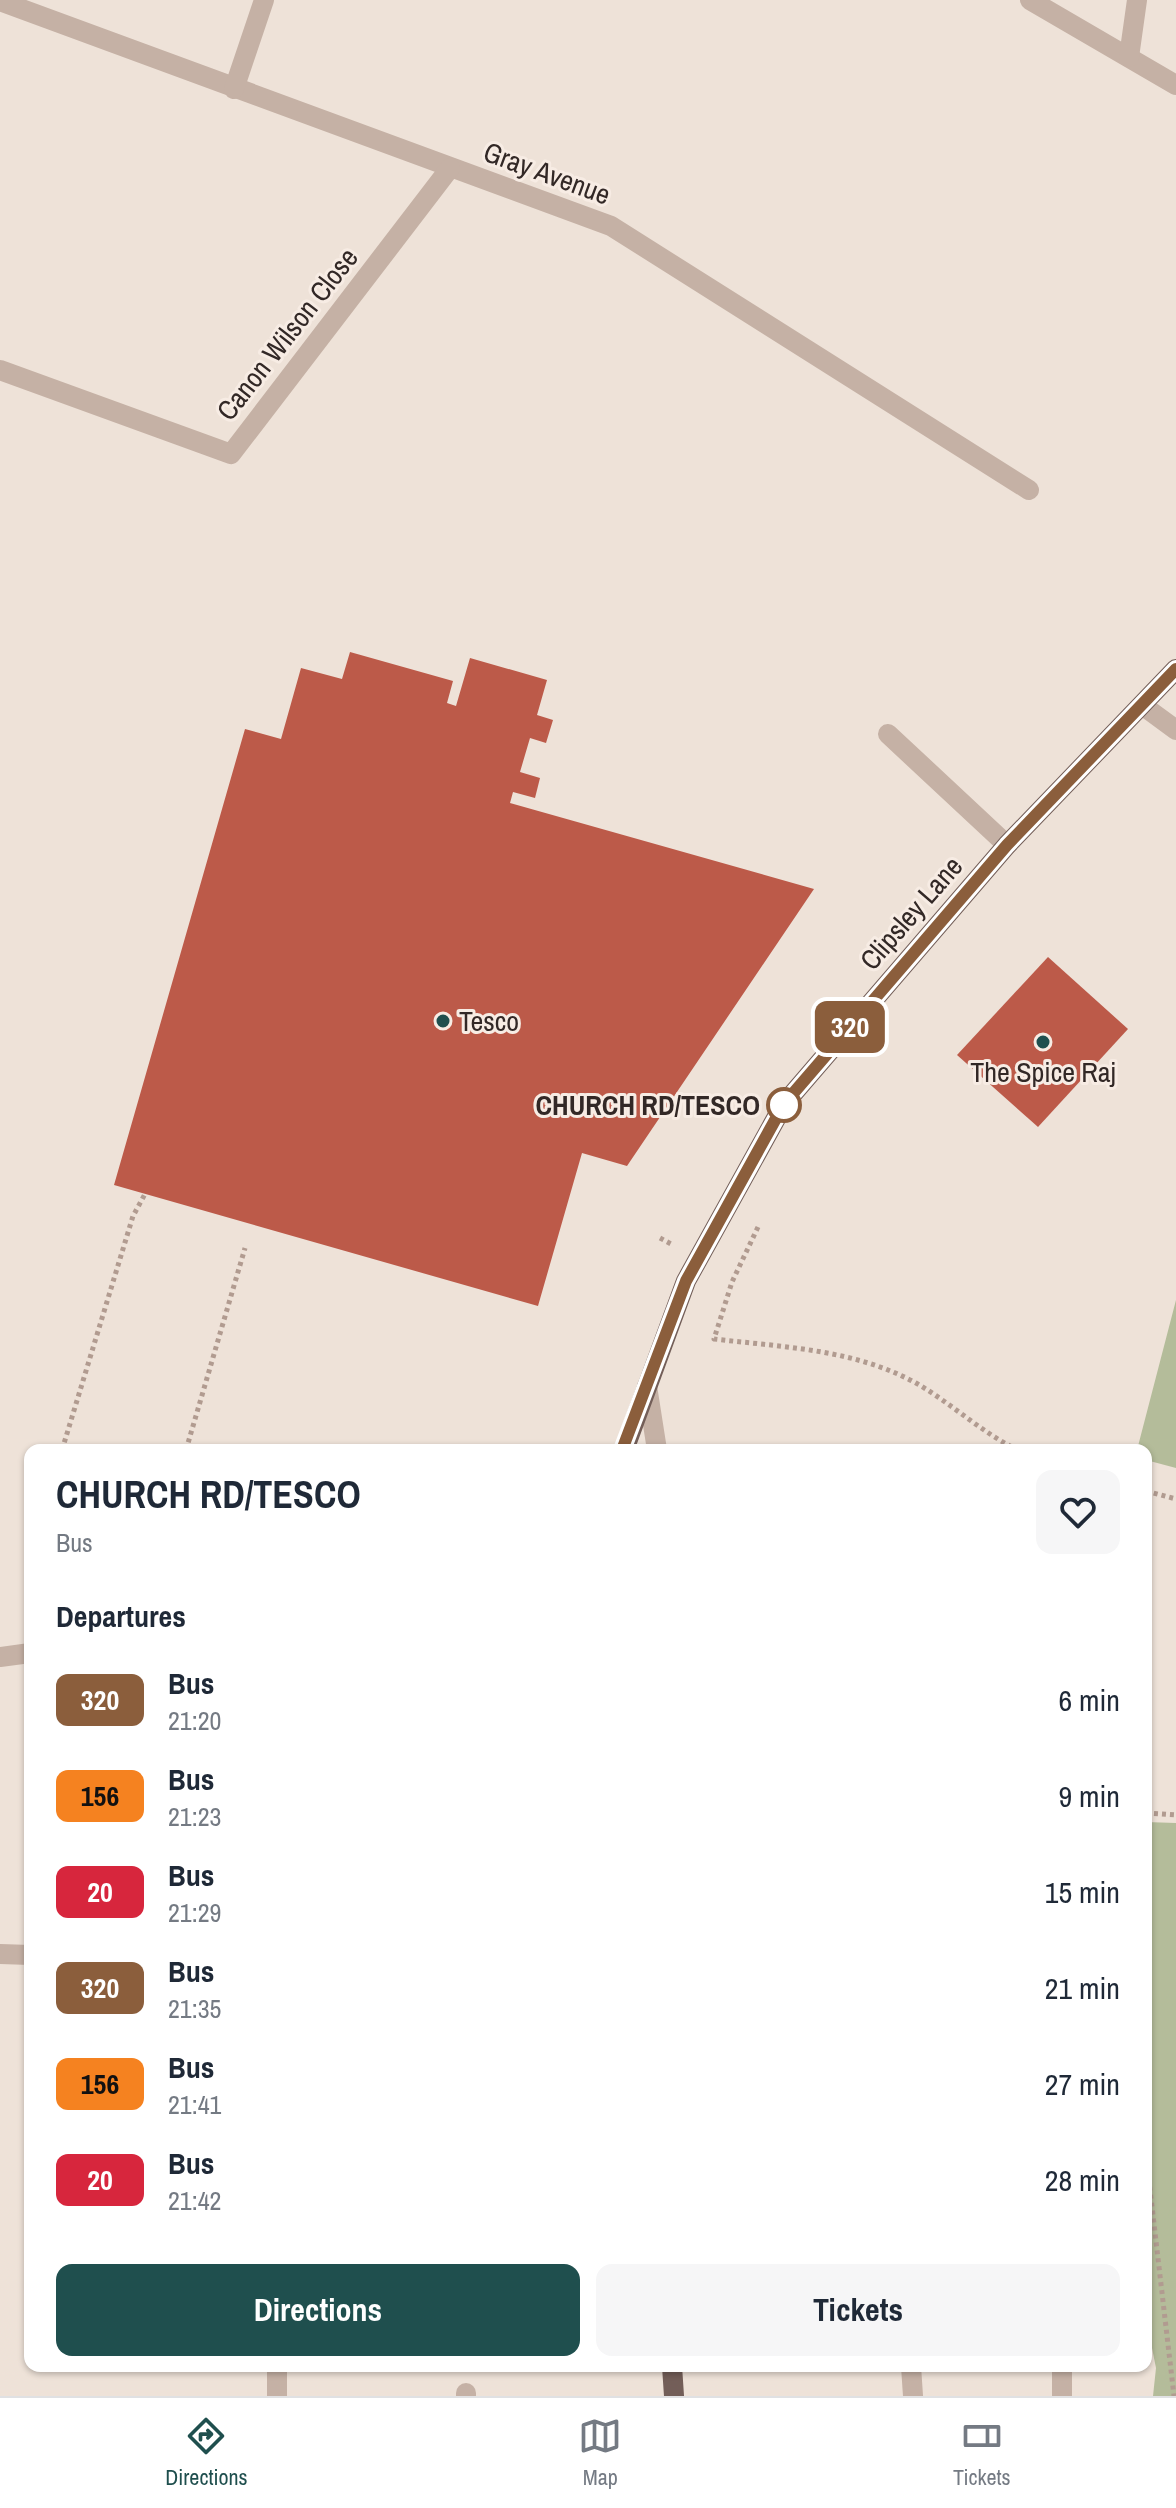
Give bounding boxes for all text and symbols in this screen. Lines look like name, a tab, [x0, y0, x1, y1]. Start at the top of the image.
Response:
street label: Gray Avenue	[478, 133, 616, 213]
street label: Canon Wilson Close	[208, 240, 366, 428]
street label: Clipsley Lane	[851, 848, 971, 978]
line badge: 320	[804, 1001, 896, 1053]
place label: Tesco	[459, 1002, 519, 1040]
text: 320	[831, 1008, 869, 1046]
marker: Tesco	[434, 1012, 452, 1030]
marker: The Spice Raj	[1034, 1033, 1052, 1051]
place label: The Spice Raj	[970, 1053, 1116, 1091]
place label: CHURCH RD/TESCO	[536, 1086, 760, 1124]
marker: CHURCH RD/TESCO	[767, 1088, 801, 1122]
text: CHURCH RD/TESCO	[56, 1469, 361, 1520]
button: heart	[1036, 1470, 1120, 1554]
text: Bus	[56, 1525, 93, 1560]
text: Departures	[56, 1596, 186, 1636]
text: Bus	[168, 1663, 214, 1703]
text: 6 min	[1058, 1680, 1120, 1720]
text: 320	[81, 1681, 119, 1719]
text: 21:20	[168, 1703, 221, 1738]
text: Bus	[168, 1759, 214, 1799]
text: 9 min	[1058, 1776, 1120, 1816]
text: 156	[81, 1777, 119, 1815]
text: 21:23	[168, 1799, 221, 1834]
text: Bus	[168, 1855, 214, 1895]
text: 15 min	[1045, 1872, 1120, 1912]
text: 20	[87, 1873, 113, 1911]
text: 21:29	[168, 1895, 221, 1930]
text: Bus	[168, 1951, 214, 1991]
text: 21 min	[1045, 1968, 1120, 2008]
text: 320	[81, 1969, 119, 2007]
text: 21:35	[168, 1991, 221, 2026]
text: Bus	[168, 2047, 214, 2087]
text: 27 min	[1045, 2064, 1120, 2104]
text: 156	[81, 2065, 119, 2103]
text: 21:41	[168, 2087, 221, 2122]
text: Bus	[168, 2143, 214, 2183]
text: 28 min	[1045, 2160, 1120, 2200]
text: 20	[87, 2161, 113, 2199]
text: 21:42	[168, 2183, 221, 2218]
button: Directions	[56, 2264, 580, 2356]
button: Tickets	[596, 2264, 1120, 2356]
tab: Directions	[165, 2414, 248, 2492]
tab: Map	[578, 2414, 622, 2492]
tab: Tickets	[953, 2414, 1011, 2492]

